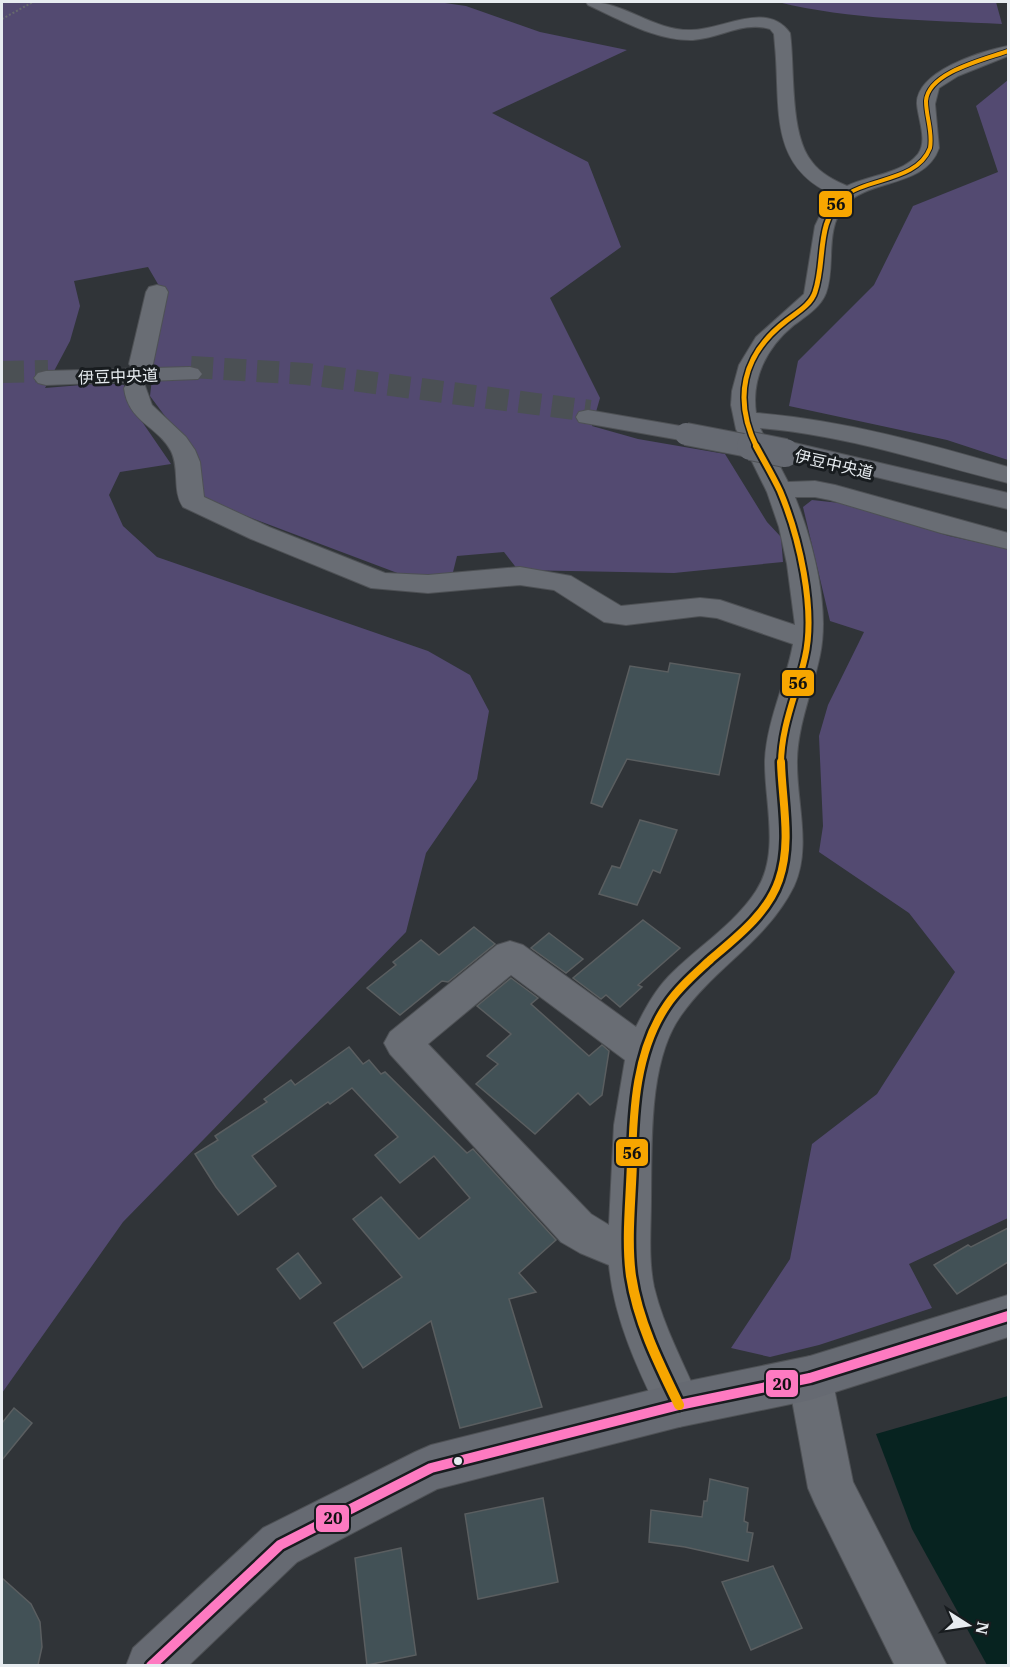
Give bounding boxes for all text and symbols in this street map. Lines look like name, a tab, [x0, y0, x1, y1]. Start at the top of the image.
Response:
line badge: 56	[818, 190, 853, 218]
text: 56	[826, 194, 846, 214]
street label: 伊豆中央道	[78, 365, 158, 387]
street label: 伊豆中央道	[793, 445, 875, 483]
line badge: 56	[781, 669, 815, 697]
text: 56	[788, 673, 808, 693]
line badge: 56	[615, 1138, 649, 1167]
text: 56	[622, 1143, 642, 1163]
line badge: 20	[765, 1369, 799, 1398]
text: 20	[772, 1374, 792, 1394]
unlabelled marker	[452, 1455, 464, 1467]
line badge: 20	[315, 1504, 350, 1533]
text: 20	[323, 1508, 343, 1528]
north arrow	[938, 1595, 998, 1655]
text: N	[972, 1620, 994, 1636]

